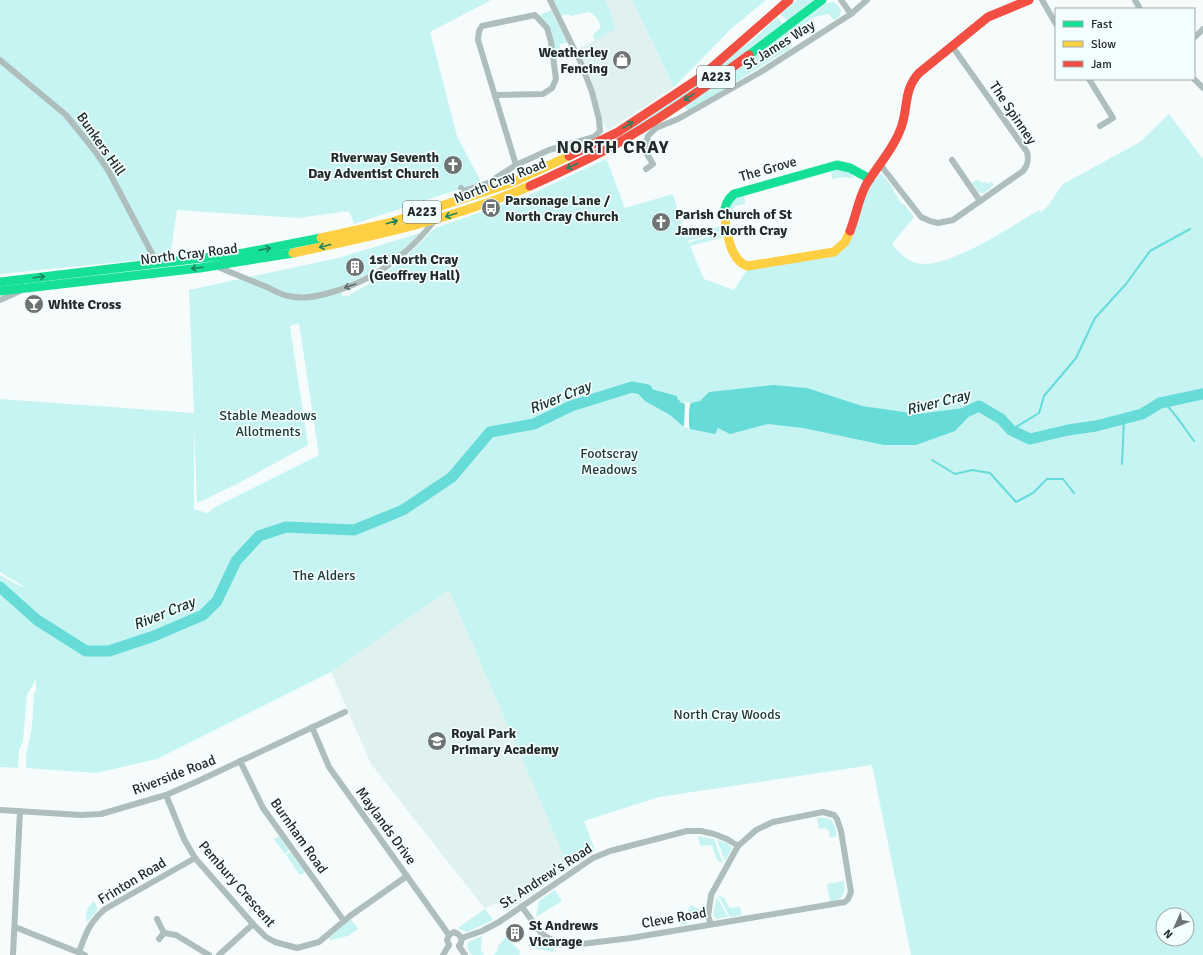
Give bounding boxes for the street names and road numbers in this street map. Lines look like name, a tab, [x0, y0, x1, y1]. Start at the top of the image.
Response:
street label: St James Way	[740, 16, 818, 74]
road number: A223	[697, 66, 735, 88]
street label: The Spinney	[986, 78, 1040, 148]
street label: Bunkers Hill	[73, 109, 129, 179]
street label: The Grove	[737, 153, 799, 185]
street label: North Cray Road	[451, 155, 549, 207]
road number: A223	[403, 201, 441, 223]
street label: North Cray Road	[139, 240, 239, 268]
street label: Riverside Road	[130, 751, 218, 799]
street label: Maylands Drive	[352, 784, 420, 868]
street label: Burnham Road	[267, 795, 331, 877]
street label: Pembury Crescent	[195, 837, 279, 931]
street label: St. Andrew's Road	[497, 840, 595, 912]
street label: Frinton Road	[95, 854, 169, 908]
street label: Cleve Road	[640, 904, 708, 932]

